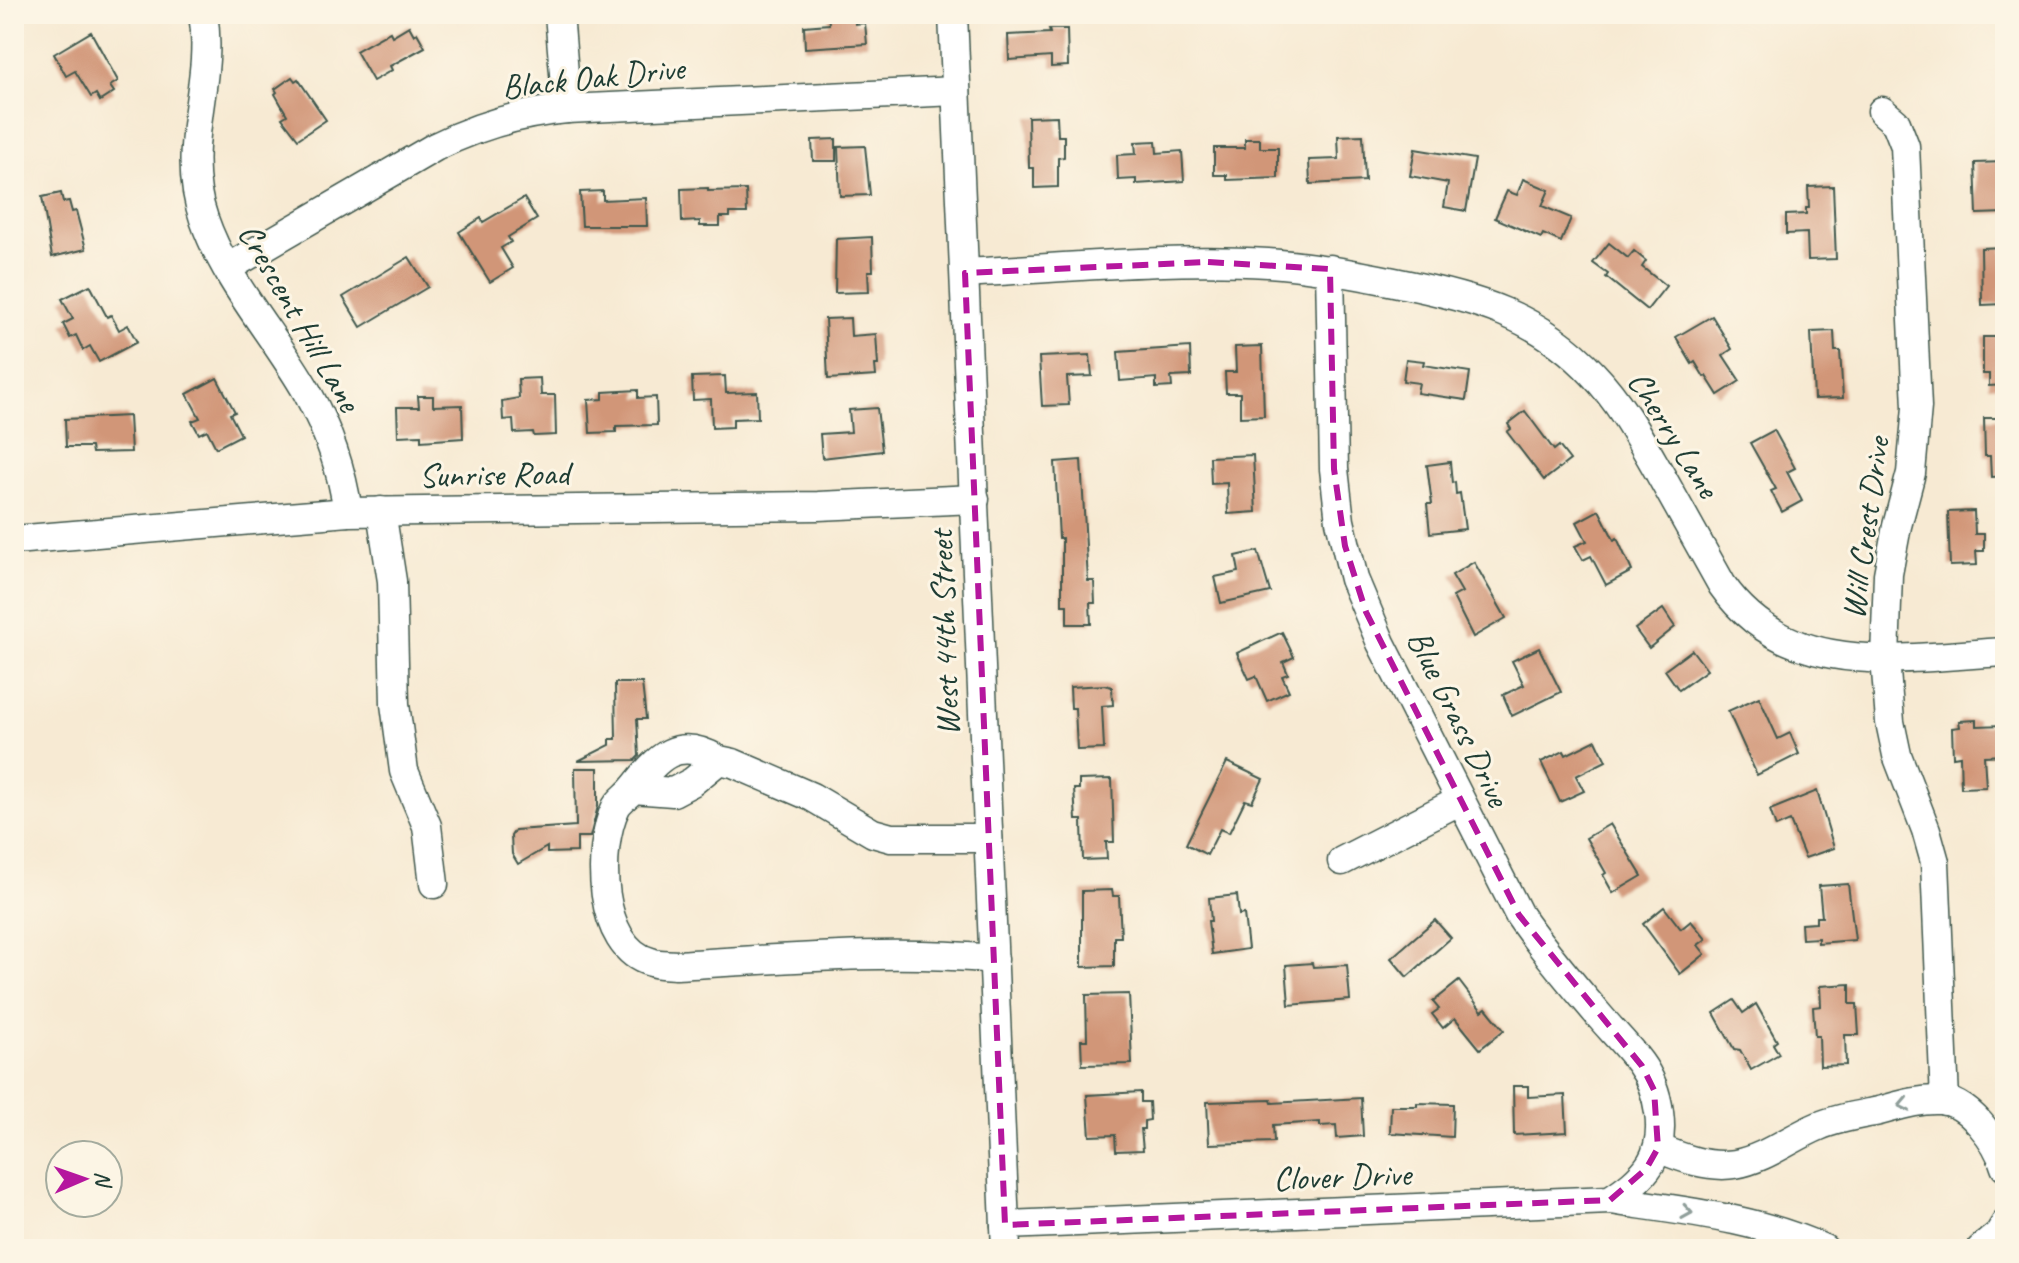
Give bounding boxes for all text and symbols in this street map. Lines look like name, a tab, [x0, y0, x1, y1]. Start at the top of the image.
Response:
street label: Black Oak Drive	[500, 46, 689, 108]
street label: Crescent Hill Lane	[229, 215, 372, 421]
street label: Cherry Lane	[1618, 363, 1731, 507]
street label: Will Crest Drive	[1831, 432, 1899, 622]
street label: Sunrise Road	[419, 451, 574, 497]
street label: West 44th Street	[919, 526, 969, 737]
street label: Blue Grass Drive	[1398, 623, 1521, 815]
one-way arrow	[1898, 1096, 1912, 1113]
north arrow	[44, 1139, 124, 1219]
street label: Clover Drive	[1272, 1152, 1414, 1200]
text: N	[89, 1171, 117, 1189]
one-way arrow	[1680, 1203, 1694, 1220]

